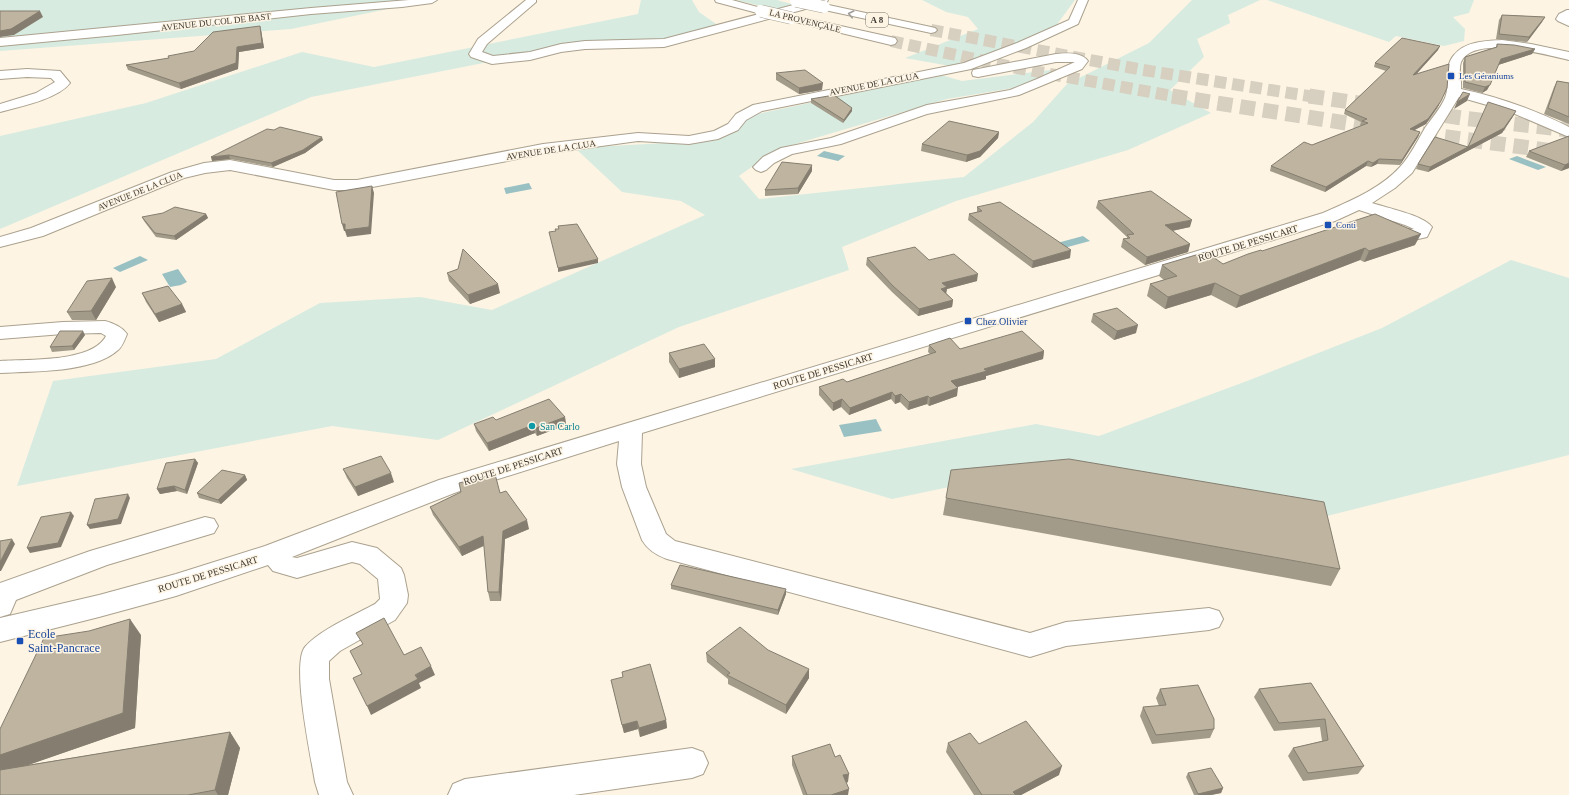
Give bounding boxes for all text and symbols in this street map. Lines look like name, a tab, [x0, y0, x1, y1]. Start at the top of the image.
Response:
street label: LA PROVENÇALE	[768, 7, 842, 35]
one-way arrow	[848, 10, 855, 18]
street label: AVENUE DU COL DE BAST	[161, 11, 272, 33]
road number: A 8	[866, 13, 888, 27]
street label: AVENUE DE LA CLUA	[829, 70, 920, 98]
marker: Les Géraniums	[1446, 71, 1456, 81]
place label: Les Géraniums	[1459, 71, 1514, 81]
street label: AVENUE DE LA CLUA	[505, 138, 597, 162]
street label: AVENUE DE LA CLUA	[96, 169, 184, 213]
marker: Conti	[1323, 220, 1333, 230]
place label: Conti	[1336, 220, 1357, 230]
street label: ROUTE DE PESSICART	[1197, 223, 1299, 263]
marker: Chez Olivier	[963, 316, 973, 326]
place label: Chez Olivier	[976, 316, 1028, 327]
street label: ROUTE DE PESSICART	[772, 351, 874, 391]
marker: San Carlo	[527, 421, 537, 431]
place label: San Carlo	[540, 421, 580, 432]
street label: ROUTE DE PESSICART	[462, 445, 564, 487]
street label: ROUTE DE PESSICART	[157, 554, 259, 594]
place label: Ecole Saint-Pancrace	[28, 627, 100, 655]
marker: Ecole Saint-Pancrace	[15, 636, 25, 646]

